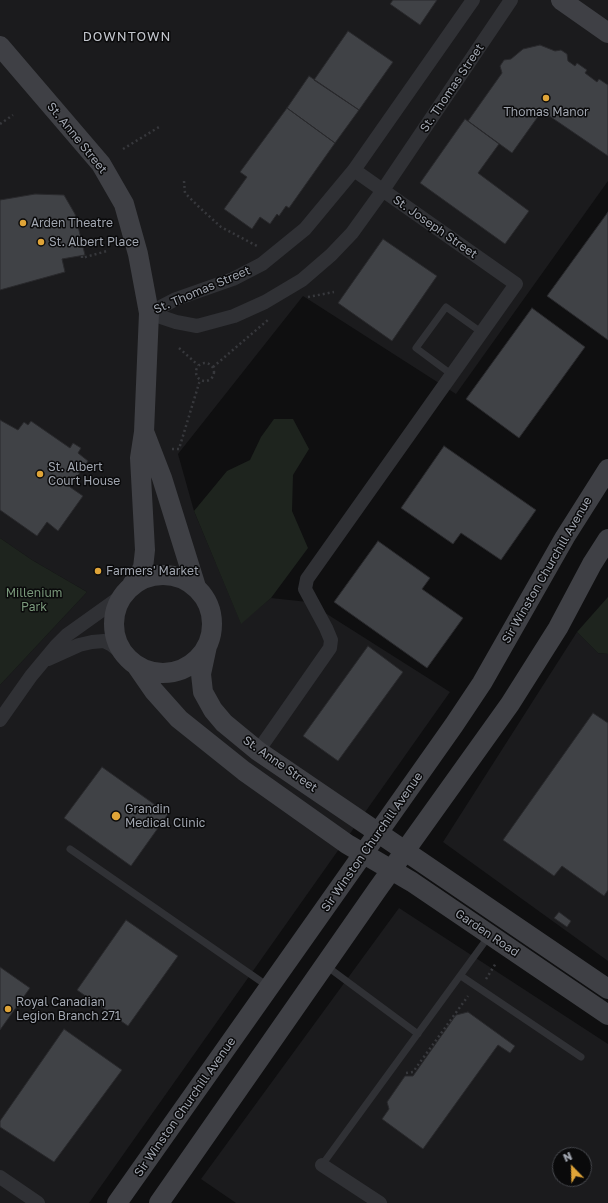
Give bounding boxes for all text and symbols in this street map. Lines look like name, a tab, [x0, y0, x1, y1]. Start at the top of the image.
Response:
district label: DOWNTOWN	[83, 29, 171, 45]
street label: St. Thomas Street	[417, 41, 487, 135]
marker: Thomas Manor	[541, 93, 551, 103]
street label: St. Anne Street	[44, 99, 110, 177]
place label: Thomas Manor	[503, 105, 589, 119]
street label: St. Joseph Street	[390, 193, 480, 261]
place label: Arden Theatre	[31, 216, 113, 230]
marker: Arden Theatre	[18, 218, 28, 228]
place label: St. Albert Place	[49, 235, 139, 249]
marker: St. Albert Place	[36, 237, 46, 247]
street label: St. Thomas Street	[152, 263, 252, 317]
place label: St. Albert Court House	[48, 460, 120, 488]
marker: St. Albert Court House	[35, 469, 45, 479]
street label: Sir Winston Churchill Avenue	[499, 494, 595, 646]
place label: Farmers' Market	[106, 564, 199, 578]
marker: Farmers' Market	[93, 566, 103, 576]
park label: Millenium Park	[6, 586, 62, 614]
street label: St. Anne Street	[240, 733, 320, 795]
street label: Sir Winston Churchill Avenue	[318, 769, 426, 915]
place label: Grandin Medical Clinic	[125, 802, 205, 830]
marker: Grandin Medical Clinic	[110, 810, 122, 822]
street label: Garden Road	[452, 906, 522, 960]
place label: Royal Canadian Legion Branch 271	[16, 995, 121, 1023]
marker: Royal Canadian Legion Branch 271	[3, 1004, 13, 1014]
street label: Sir Winston Churchill Avenue	[131, 1034, 239, 1180]
north arrow	[552, 1147, 592, 1187]
text: N	[561, 1149, 574, 1164]

